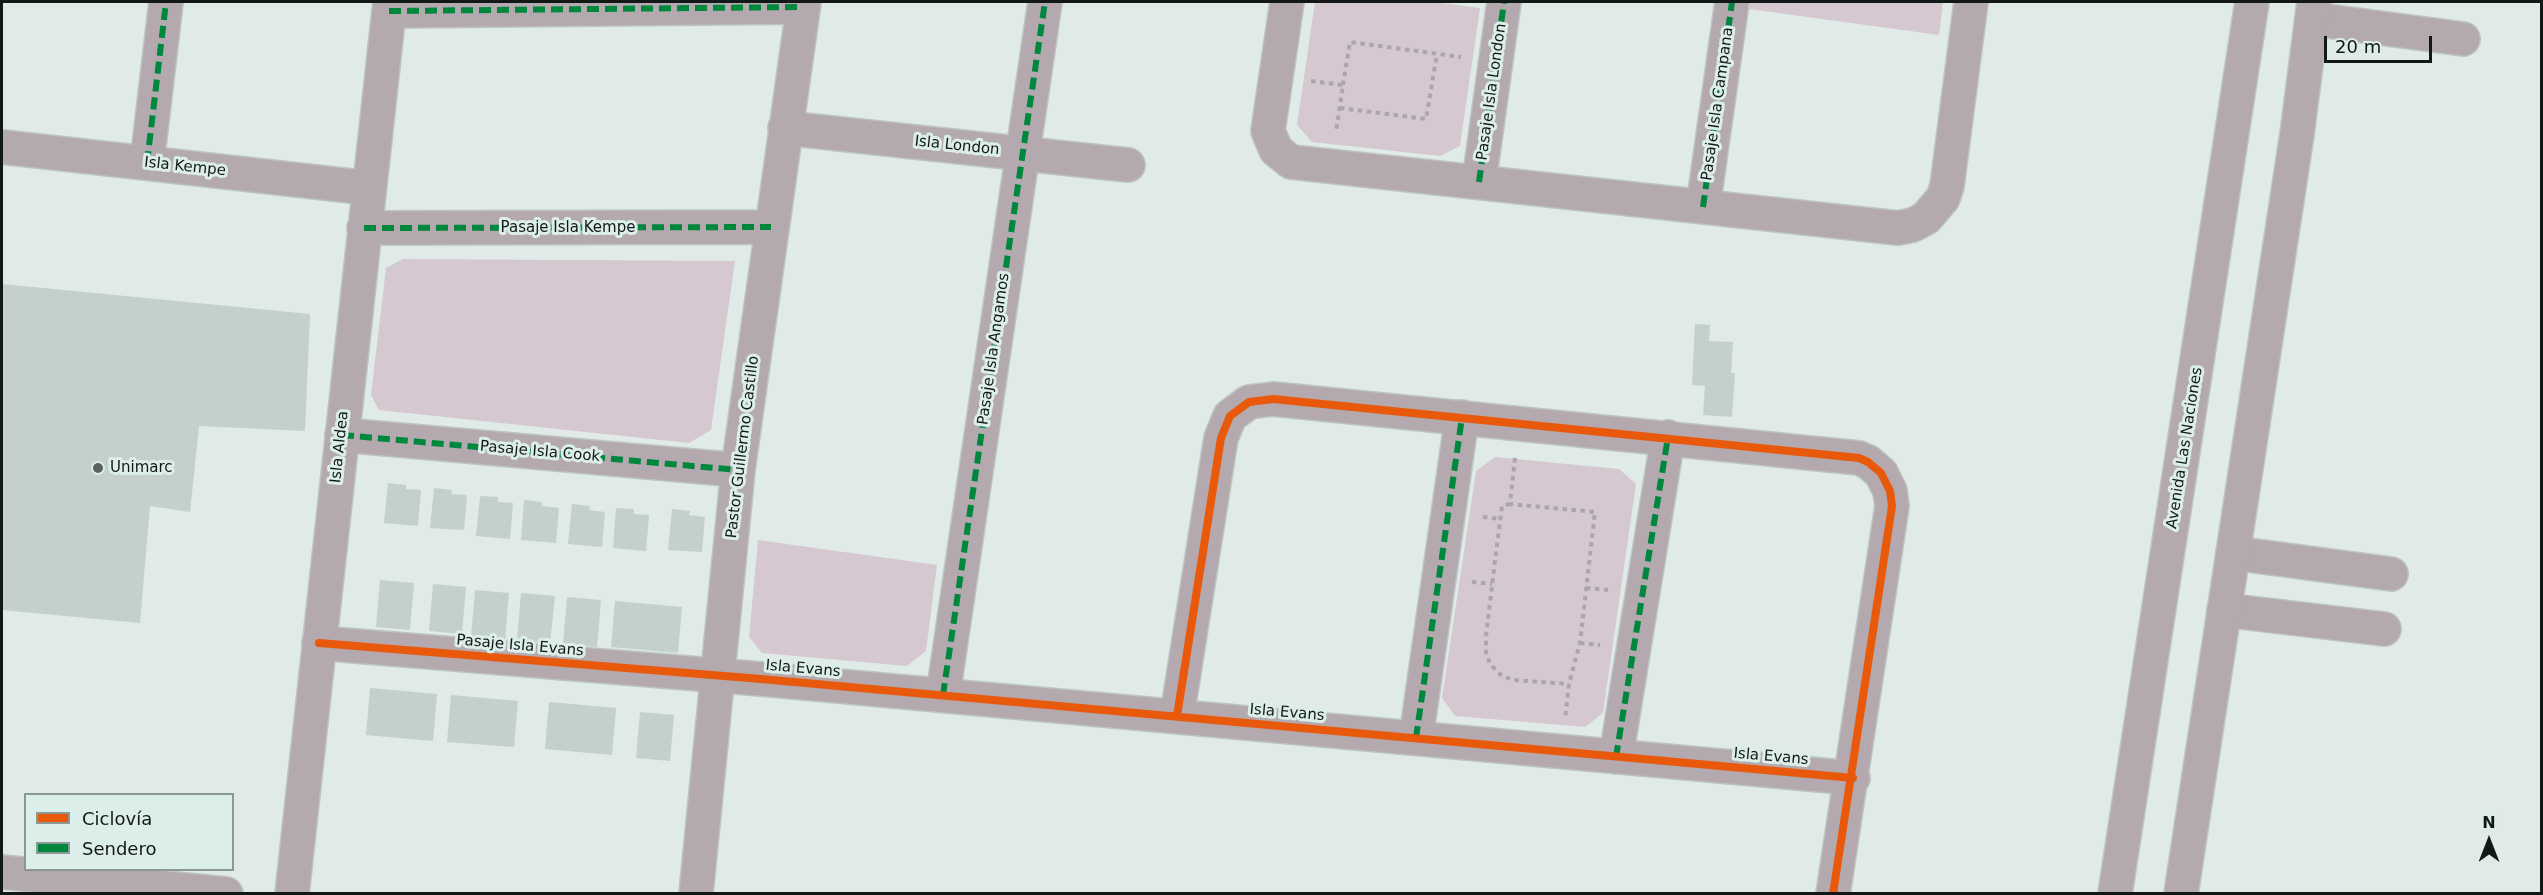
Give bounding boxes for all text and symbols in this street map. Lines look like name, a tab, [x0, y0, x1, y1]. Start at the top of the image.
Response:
street label: Pasaje Isla London	[1473, 22, 1511, 162]
scale bar	[2327, 24, 2435, 62]
street label: Pasaje Isla Campana	[1698, 26, 1738, 182]
text: 20 m	[2335, 36, 2381, 57]
street label: Isla London	[914, 133, 1000, 159]
street label: Isla Kempe	[143, 154, 227, 180]
street label: Pasaje Isla Kempe	[501, 219, 635, 237]
street label: Pasaje Isla Angamos	[974, 272, 1014, 426]
street label: Pastor Guillermo Castillo	[723, 355, 763, 539]
street label: Avenida Las Naciones	[2163, 366, 2207, 530]
street label: Isla Aldea	[327, 410, 353, 484]
street label: Pasaje Isla Cook	[479, 438, 601, 466]
place label: Unimarc	[110, 459, 173, 477]
marker: Unimarc	[91, 461, 105, 475]
street label: Pasaje Isla Evans	[455, 631, 585, 661]
street label: Isla Evans	[765, 657, 841, 681]
street label: Isla Evans	[1249, 701, 1325, 725]
street label: Isla Evans	[1733, 745, 1809, 769]
legend	[24, 793, 234, 871]
text: Ciclovía	[82, 808, 152, 829]
north arrow	[2459, 811, 2519, 871]
text: N	[2482, 813, 2496, 832]
text: Sendero	[82, 838, 156, 859]

